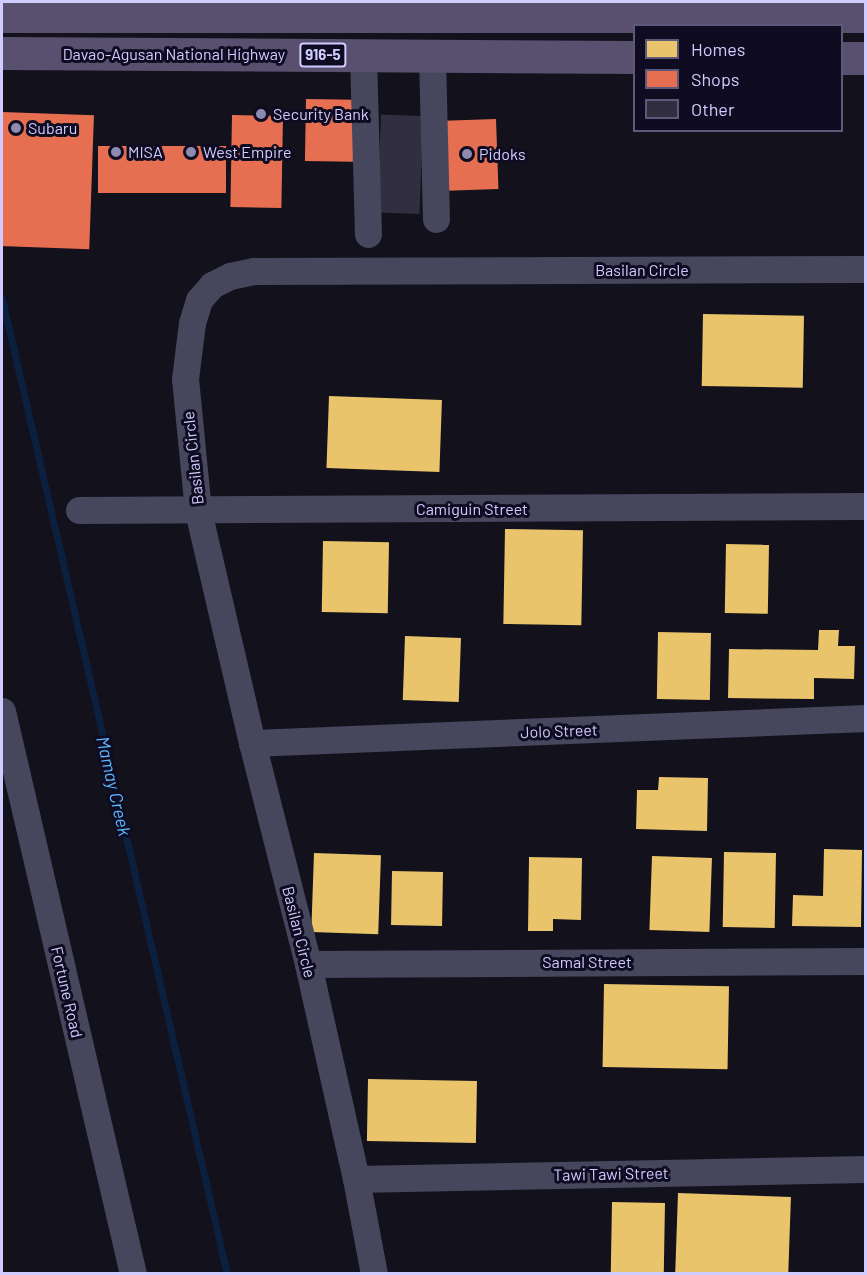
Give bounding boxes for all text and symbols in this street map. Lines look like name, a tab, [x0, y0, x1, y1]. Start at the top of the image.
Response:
legend	[633, 24, 843, 132]
text: Homes	[691, 38, 745, 60]
road number: 916-5	[299, 43, 347, 67]
street label: Davao-Agusan National Highway	[63, 44, 285, 64]
text: Shops	[691, 68, 740, 90]
text: Other	[691, 98, 734, 120]
place label: Security Bank	[273, 104, 369, 124]
marker: Security Bank	[254, 107, 268, 121]
place label: Subaru	[28, 118, 77, 138]
marker: Subaru	[9, 121, 23, 135]
place label: MISA	[128, 142, 163, 162]
place label: West Empire	[203, 142, 291, 162]
place label: Pidoks	[479, 144, 526, 164]
marker: MISA	[109, 145, 123, 159]
marker: West Empire	[184, 145, 198, 159]
marker: Pidoks	[460, 147, 474, 161]
street label: Basilan Circle	[595, 260, 689, 280]
street label: Basilan Circle	[179, 410, 207, 506]
street label: Camiguin Street	[416, 499, 528, 519]
street label: Jolo Street	[520, 720, 598, 742]
water label: Mamay Creek	[92, 734, 136, 838]
street label: Basilan Circle	[278, 884, 320, 980]
street label: Fortune Road	[47, 944, 87, 1040]
street label: Samal Street	[542, 952, 632, 972]
street label: Tawi Tawi Street	[553, 1163, 669, 1185]

